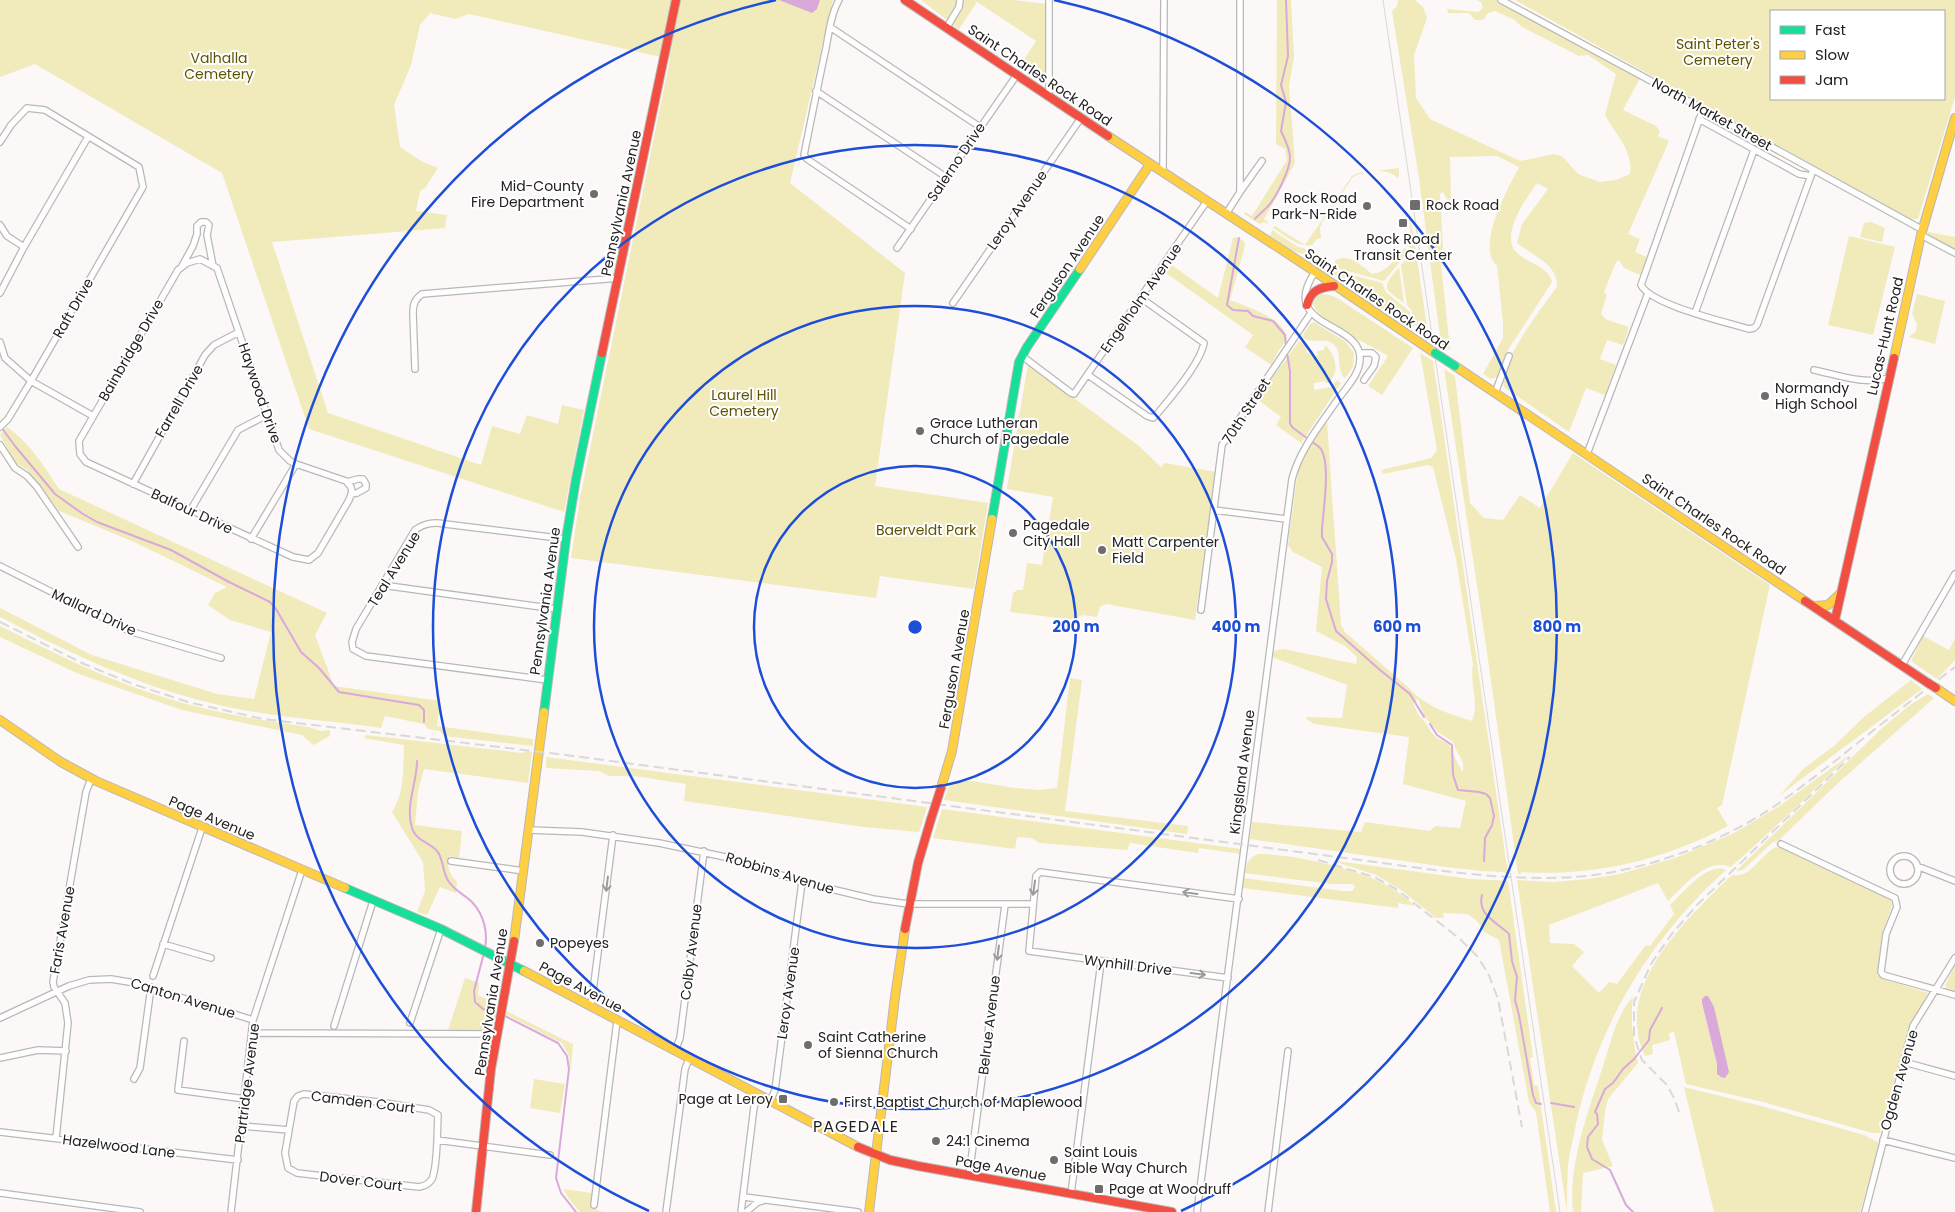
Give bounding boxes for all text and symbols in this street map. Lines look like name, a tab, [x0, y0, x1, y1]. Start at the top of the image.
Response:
legend	[1770, 10, 1945, 100]
street label: Saint Charles Rock Road	[964, 19, 1116, 131]
text: Fast	[1815, 19, 1846, 40]
park label: Saint Peter's Cemetery	[1676, 34, 1760, 70]
text: Slow	[1815, 44, 1850, 65]
park label: Valhalla Cemetery	[184, 48, 254, 84]
text: Jam	[1815, 69, 1849, 90]
street label: North Market Street	[1648, 73, 1776, 155]
street label: Salerno Drive	[922, 118, 990, 206]
street label: Pennsylvania Avenue	[596, 128, 646, 278]
street label: Leroy Avenue	[982, 166, 1052, 254]
place label: Mid-County Fire Department	[471, 176, 584, 212]
marker: Mid-County Fire Department	[588, 188, 600, 200]
place label: Rock Road Park-N-Ride	[1272, 188, 1357, 224]
place label: Rock Road	[1426, 195, 1499, 215]
marker: Rock Road	[1408, 198, 1422, 212]
marker: Rock Road Park-N-Ride	[1361, 200, 1373, 212]
street label: Ferguson Avenue	[1025, 210, 1109, 322]
marker: Rock Road Transit Center	[1397, 217, 1409, 229]
place label: Rock Road Transit Center	[1354, 229, 1452, 265]
street label: Engelholm Avenue	[1096, 239, 1187, 357]
street label: Saint Charles Rock Road	[1301, 243, 1453, 355]
street label: Raft Drive	[48, 274, 98, 342]
street label: Lucas-Hunt Road	[1862, 275, 1908, 397]
street label: Bainbridge Drive	[94, 295, 169, 405]
street label: Haywood Drive	[233, 340, 287, 446]
street label: Farrell Drive	[150, 360, 208, 441]
street label: 70th Street	[1217, 374, 1275, 448]
place label: Normandy High School	[1775, 378, 1857, 414]
park label: Laurel Hill Cemetery	[709, 385, 779, 421]
marker: Normandy High School	[1759, 390, 1771, 402]
place label: Grace Lutheran Church of Pagedale	[930, 413, 1070, 449]
marker: Grace Lutheran Church of Pagedale	[914, 425, 926, 437]
street label: Saint Charles Rock Road	[1638, 468, 1790, 580]
street label: Balfour Drive	[148, 483, 236, 539]
place label: Pagedale City Hall	[1023, 515, 1090, 551]
park label: Baerveldt Park	[876, 520, 977, 540]
street label: Pennsylvania Avenue	[525, 526, 565, 676]
street label: Teal Avenue	[363, 527, 425, 611]
marker: Pagedale City Hall	[1007, 527, 1019, 539]
place label: Matt Carpenter Field	[1112, 532, 1219, 568]
marker: Matt Carpenter Field	[1096, 544, 1108, 556]
street label: Mallard Drive	[48, 584, 140, 641]
street label: Ferguson Avenue	[934, 607, 974, 730]
text: 200 m	[1052, 616, 1100, 637]
text: 400 m	[1212, 616, 1261, 637]
text: 600 m	[1373, 616, 1421, 637]
text: 800 m	[1533, 616, 1581, 637]
centre of rings	[906, 618, 924, 636]
street label: Kingsland Avenue	[1224, 708, 1260, 835]
street label: Page Avenue	[166, 791, 259, 845]
street label: Robbins Avenue	[723, 847, 837, 899]
one-way arrow	[602, 875, 612, 891]
one-way arrow	[1029, 880, 1039, 896]
street label: Faris Avenue	[44, 884, 80, 975]
one-way arrow	[1183, 888, 1199, 898]
street label: Colby Avenue	[675, 902, 707, 1001]
street label: Pennsylvania Avenue	[469, 927, 513, 1077]
place label: Popeyes	[550, 933, 609, 953]
marker: Popeyes	[534, 937, 546, 949]
street label: Leroy Avenue	[772, 945, 804, 1040]
one-way arrow	[993, 945, 1003, 961]
street label: Wynhill Drive	[1083, 950, 1174, 980]
street label: Page Avenue	[536, 957, 627, 1018]
one-way arrow	[1190, 969, 1206, 979]
street label: Canton Avenue	[128, 973, 238, 1024]
street label: Belrue Avenue	[973, 974, 1005, 1076]
street label: Partridge Avenue	[230, 1022, 264, 1144]
place label: Saint Catherine of Sienna Church	[818, 1027, 938, 1063]
street label: Ogden Avenue	[1875, 1027, 1923, 1133]
marker: Saint Catherine of Sienna Church	[802, 1039, 814, 1051]
street label: Camden Court	[310, 1086, 416, 1118]
place label: Page at Leroy	[678, 1089, 773, 1109]
place label: First Baptist Church of Maplewood	[844, 1092, 1082, 1112]
marker: Page at Leroy	[777, 1093, 789, 1105]
marker: First Baptist Church of Maplewood	[828, 1096, 840, 1108]
district label: PAGEDALE	[813, 1115, 899, 1138]
street label: Hazelwood Lane	[62, 1129, 177, 1163]
place label: 24:1 Cinema	[946, 1131, 1030, 1151]
marker: 24:1 Cinema	[930, 1135, 942, 1147]
place label: Saint Louis Bible Way Church	[1064, 1142, 1188, 1178]
street label: Page Avenue	[954, 1150, 1048, 1186]
marker: Saint Louis Bible Way Church	[1048, 1154, 1060, 1166]
street label: Dover Court	[318, 1166, 404, 1196]
place label: Page at Woodruff	[1109, 1179, 1232, 1199]
marker: Page at Woodruff	[1093, 1183, 1105, 1195]

